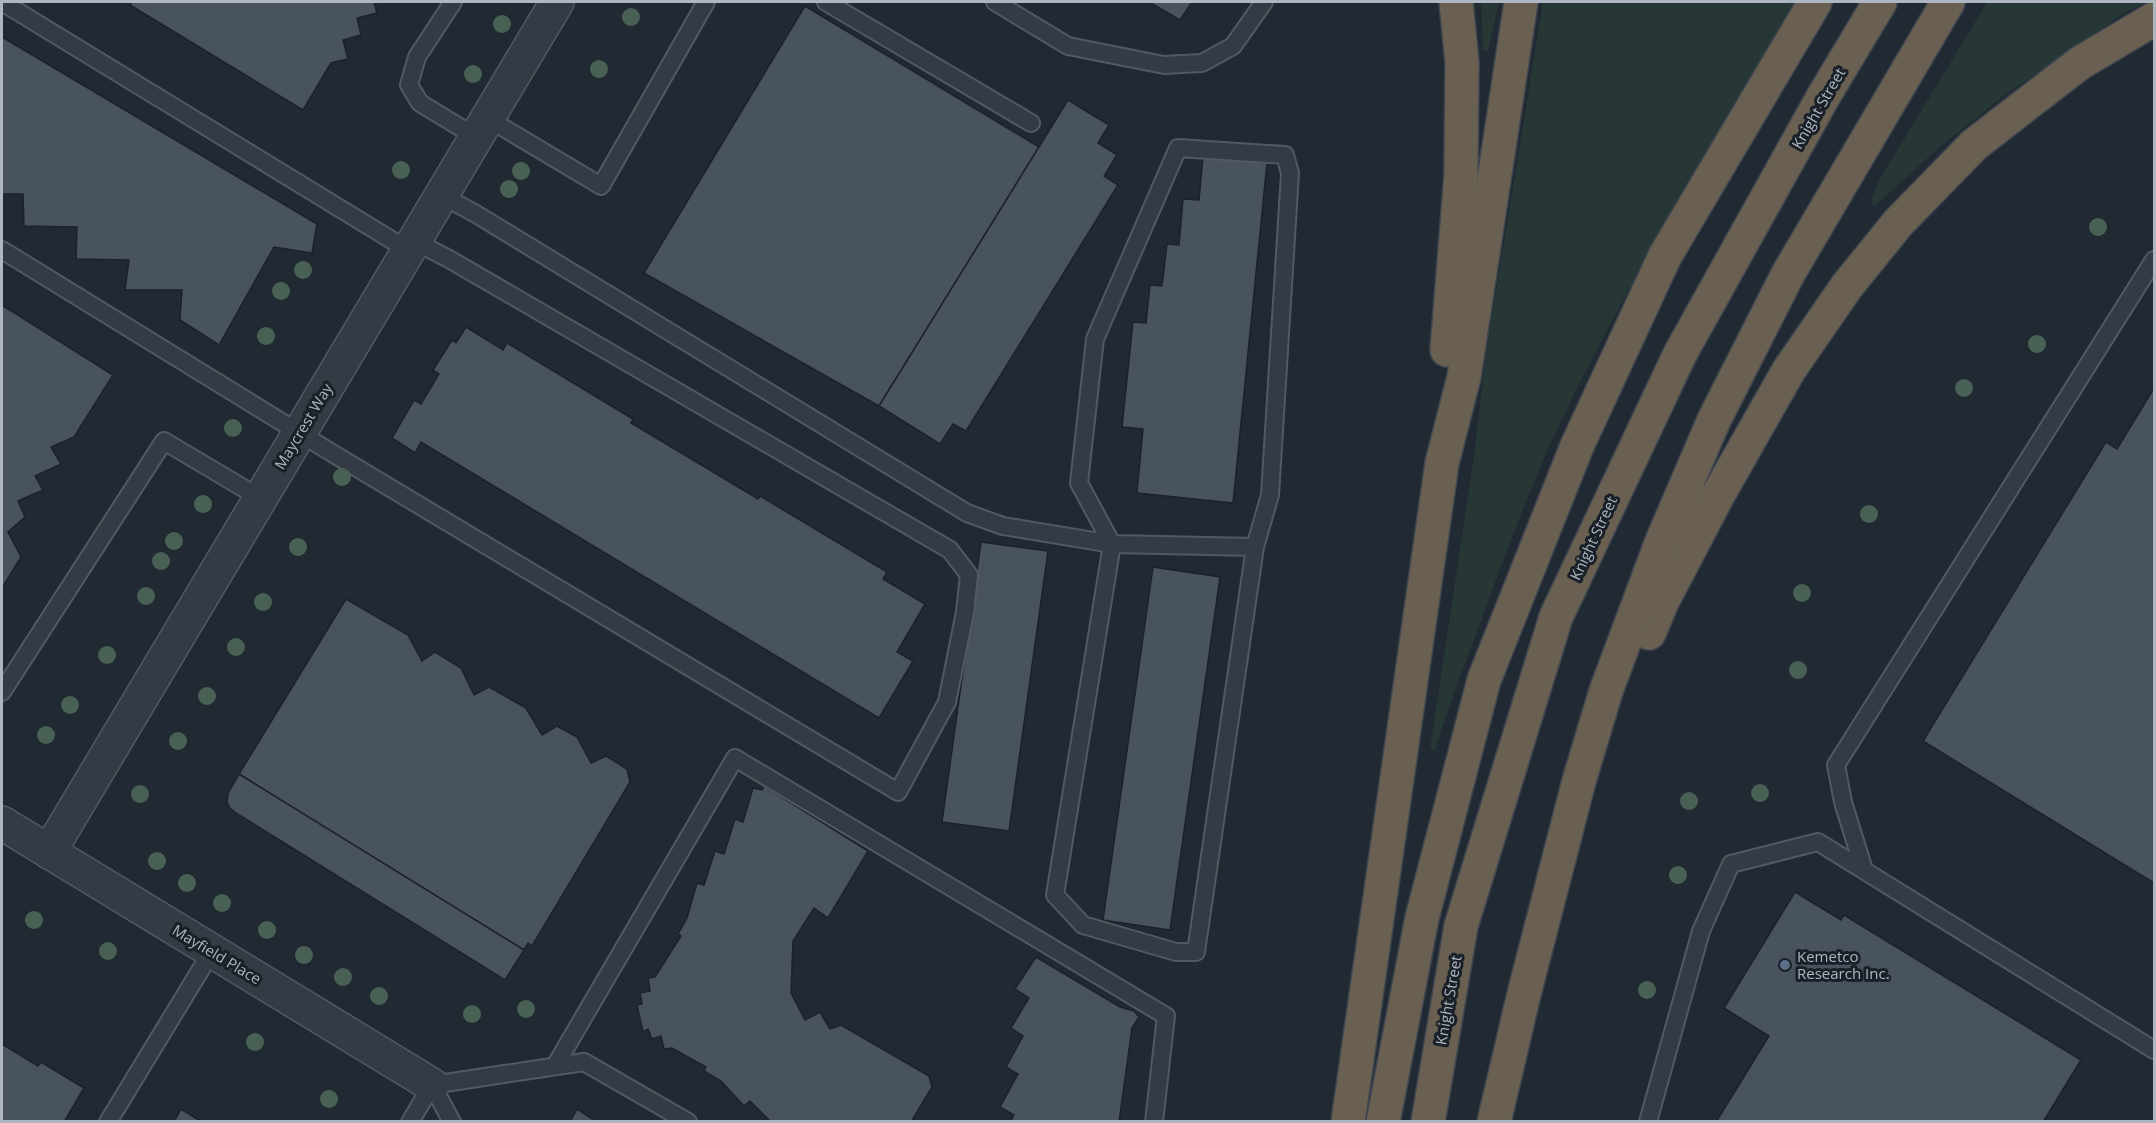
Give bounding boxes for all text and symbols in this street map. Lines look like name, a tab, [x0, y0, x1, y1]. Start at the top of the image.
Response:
street label: Knight Street	[1787, 64, 1849, 152]
street label: Maycrest Way	[269, 379, 337, 473]
street label: Knight Street	[1565, 493, 1621, 583]
street label: Mayfield Place	[169, 920, 265, 988]
place label: Kemetco Research Inc.	[1797, 946, 1890, 983]
street label: Knight Street	[1430, 954, 1466, 1046]
marker: Kemetco Research Inc.	[1778, 958, 1792, 972]

